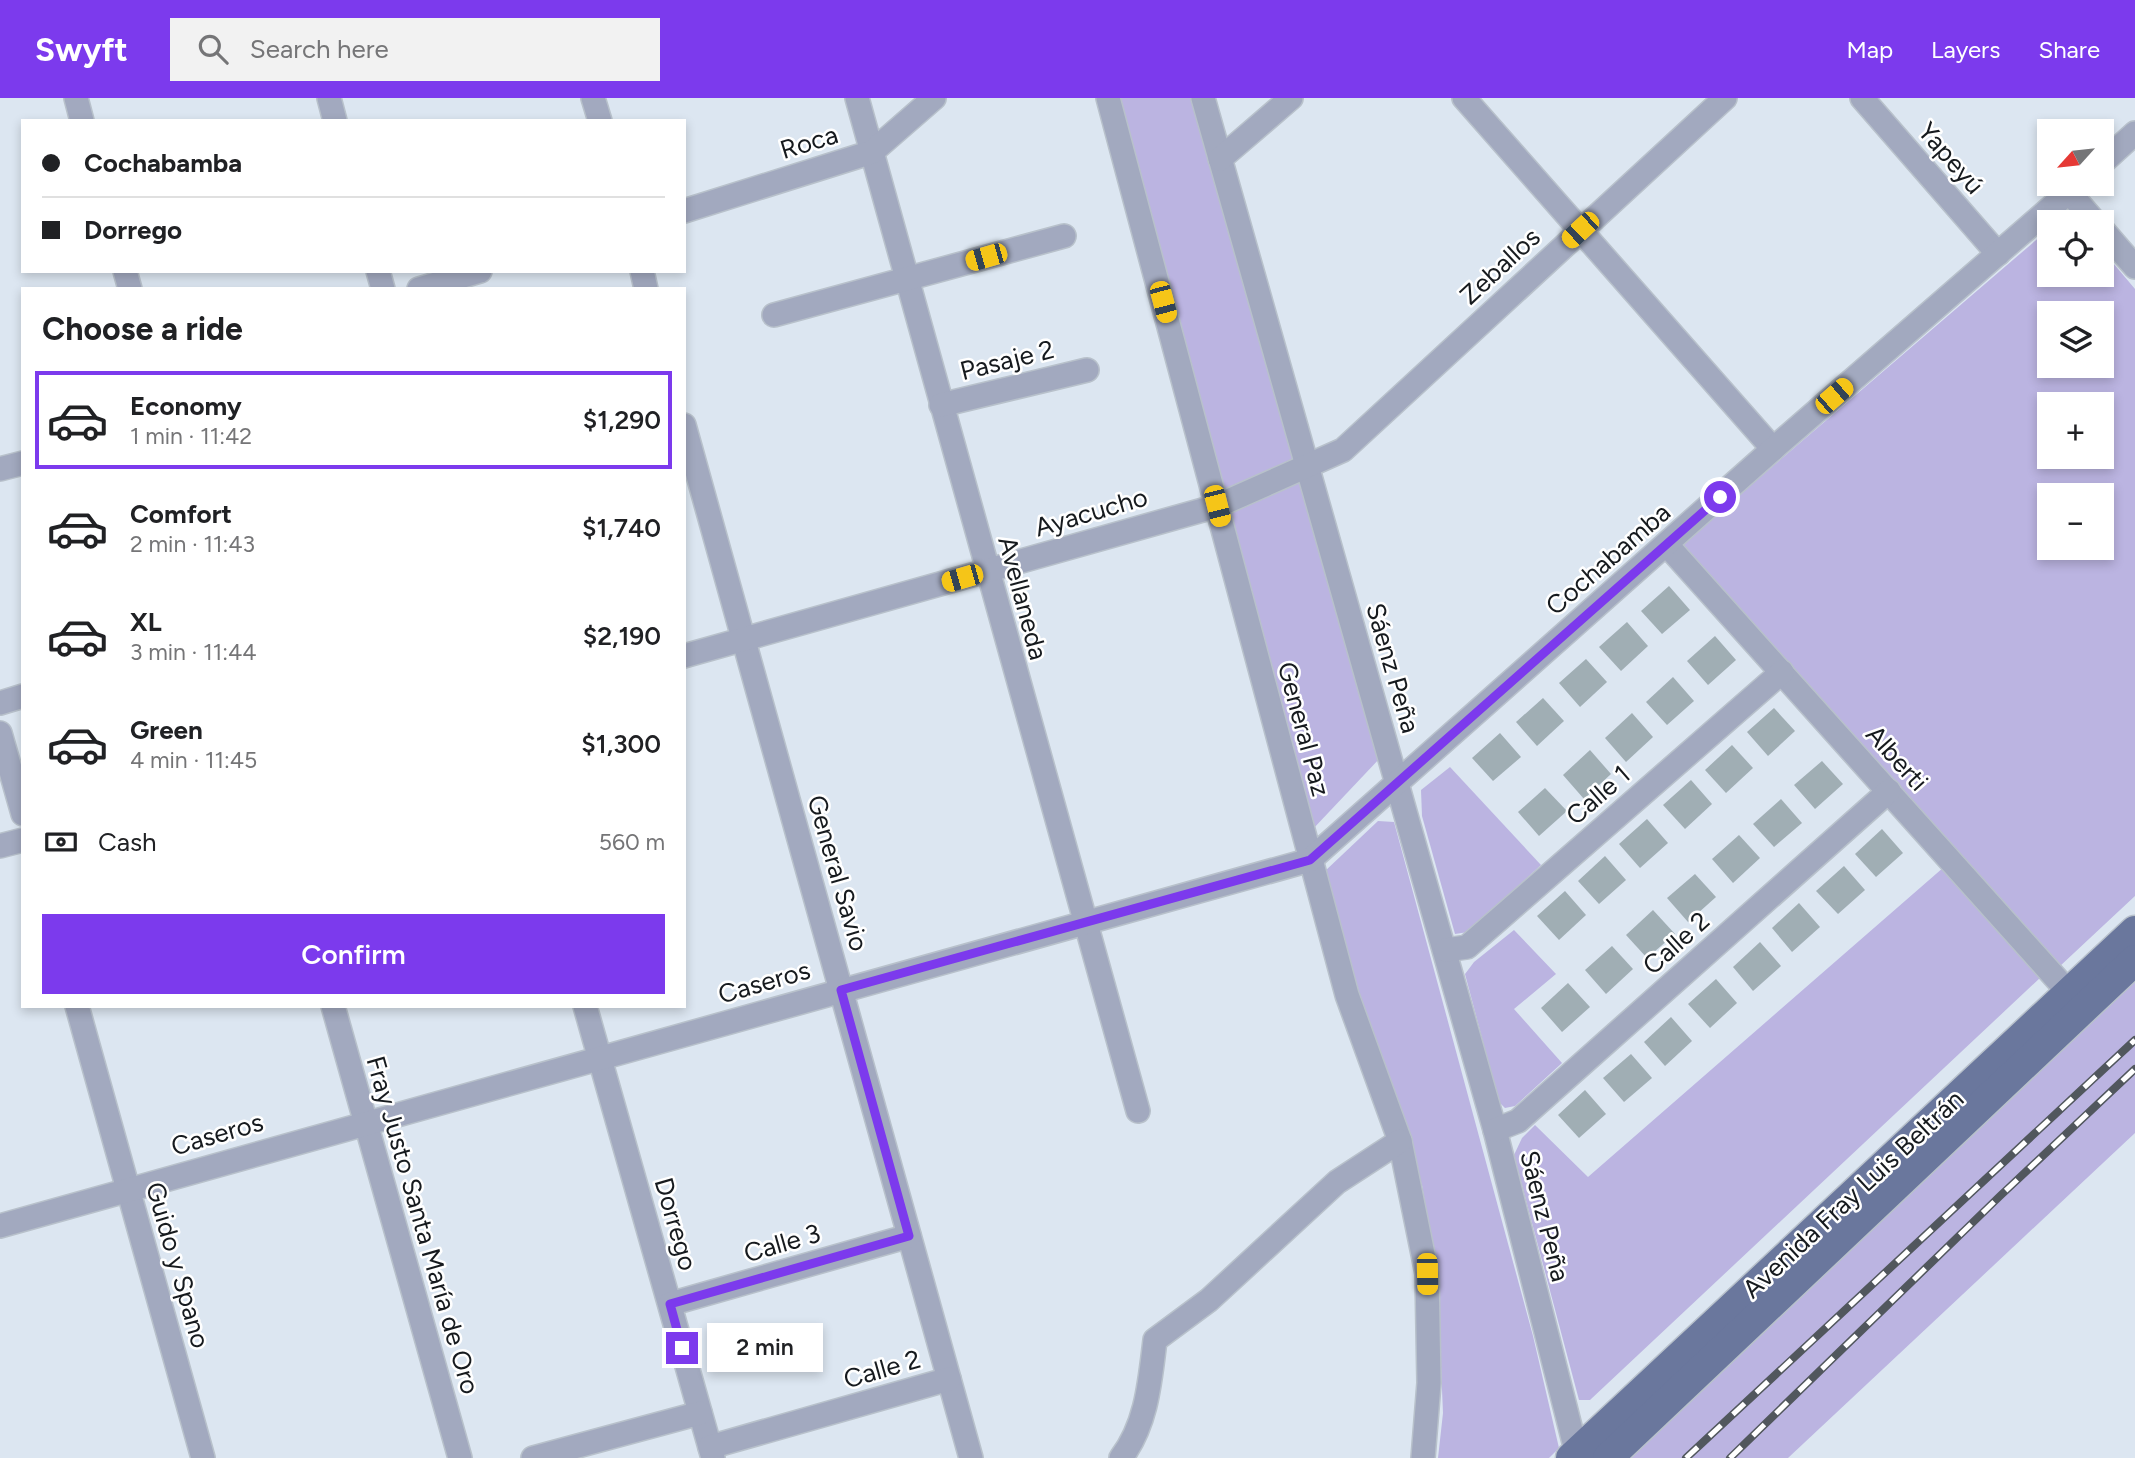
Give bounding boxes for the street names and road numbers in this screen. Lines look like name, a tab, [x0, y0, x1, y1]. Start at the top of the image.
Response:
street label: Yapeyú	[1911, 115, 1991, 201]
street label: Roca	[776, 118, 842, 166]
street label: Zeballos	[1453, 221, 1547, 311]
street label: Pasaje 2	[957, 333, 1057, 387]
street label: Ayacucho	[1031, 481, 1151, 543]
street label: Cochabamba	[1539, 496, 1677, 622]
street label: Avellaneda	[991, 533, 1055, 663]
street label: Sáenz Peña	[1359, 599, 1427, 737]
street label: General Paz	[1271, 658, 1337, 800]
street label: Alberti	[1859, 719, 1935, 797]
street label: Calle 1	[1559, 758, 1637, 832]
street label: General Savio	[800, 791, 876, 955]
street label: Calle 2	[1636, 905, 1716, 981]
street label: Caseros	[714, 954, 814, 1010]
street label: Fray Justo Santa María de Oro	[359, 1052, 487, 1398]
street label: Avenida Fray Luis Beltrán	[1736, 1083, 1970, 1305]
street label: Caseros	[167, 1106, 267, 1162]
street label: Sáenz Peña	[1513, 1147, 1577, 1285]
street label: Dorrego	[648, 1174, 704, 1274]
street label: Guido y Spano	[139, 1178, 217, 1352]
street label: Calle 3	[740, 1217, 824, 1269]
street label: Calle 2	[840, 1343, 924, 1395]

